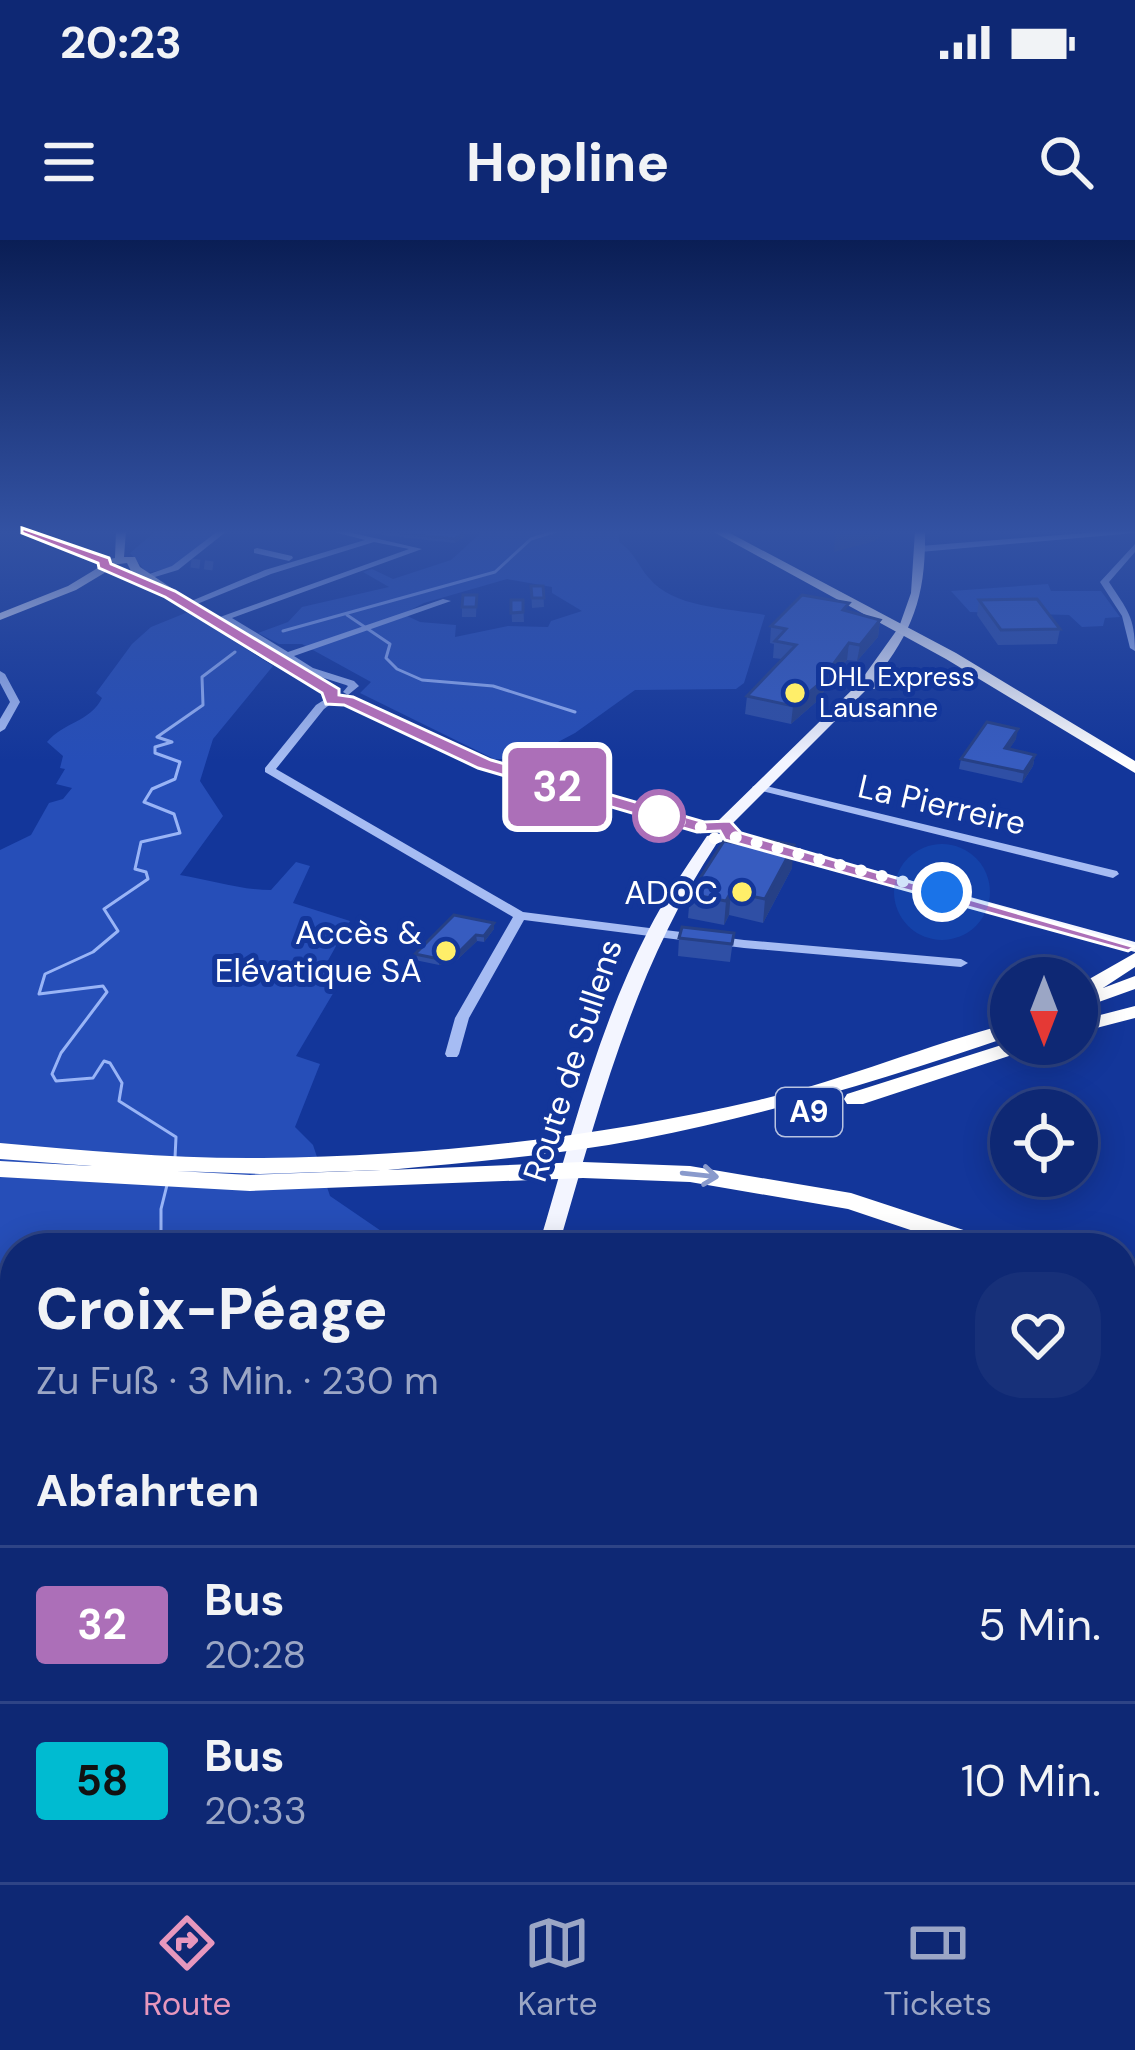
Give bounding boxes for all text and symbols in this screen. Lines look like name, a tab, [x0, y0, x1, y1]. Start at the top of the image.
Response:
text: 20:23	[60, 13, 182, 72]
text: Hopline	[466, 127, 669, 198]
icon: menu	[36, 129, 102, 195]
icon: search	[1033, 129, 1099, 195]
place label: DHL Express Lausanne	[819, 659, 975, 725]
marker: DHL Express Lausanne	[782, 680, 808, 706]
line badge: 32	[503, 748, 611, 826]
text: 32	[532, 759, 582, 814]
street label: La Pierreire	[854, 764, 1030, 845]
unlabelled marker	[634, 791, 684, 841]
your location	[912, 862, 972, 922]
place label: ADOC	[624, 871, 718, 914]
marker: ADOC	[729, 879, 755, 905]
place label: Accès & Elévatique SA	[215, 911, 422, 992]
street label: Route de Sullens	[513, 934, 632, 1187]
marker: Accès & Elévatique SA	[433, 938, 459, 964]
north arrow	[990, 957, 1098, 1065]
map controls	[990, 957, 1098, 1197]
road number: A9	[776, 1088, 842, 1136]
button: locate	[990, 1089, 1098, 1197]
one-way arrow	[680, 1164, 719, 1187]
text: Croix-Péage	[36, 1272, 387, 1347]
button: heart	[975, 1272, 1101, 1398]
text: Zu Fuß · 3 Min. · 230 m	[36, 1355, 439, 1406]
text: Abfahrten	[36, 1461, 260, 1520]
text: Bus	[204, 1570, 284, 1629]
text: 5 Min.	[978, 1595, 1101, 1654]
text: 32	[77, 1597, 127, 1652]
text: 20:28	[204, 1629, 306, 1680]
text: Bus	[204, 1726, 284, 1785]
text: 10 Min.	[961, 1751, 1101, 1810]
text: 58	[76, 1753, 128, 1808]
text: 20:33	[204, 1785, 307, 1836]
tab: Route	[143, 1910, 231, 2025]
tab: Karte	[517, 1910, 597, 2025]
tab: Tickets	[883, 1910, 992, 2025]

